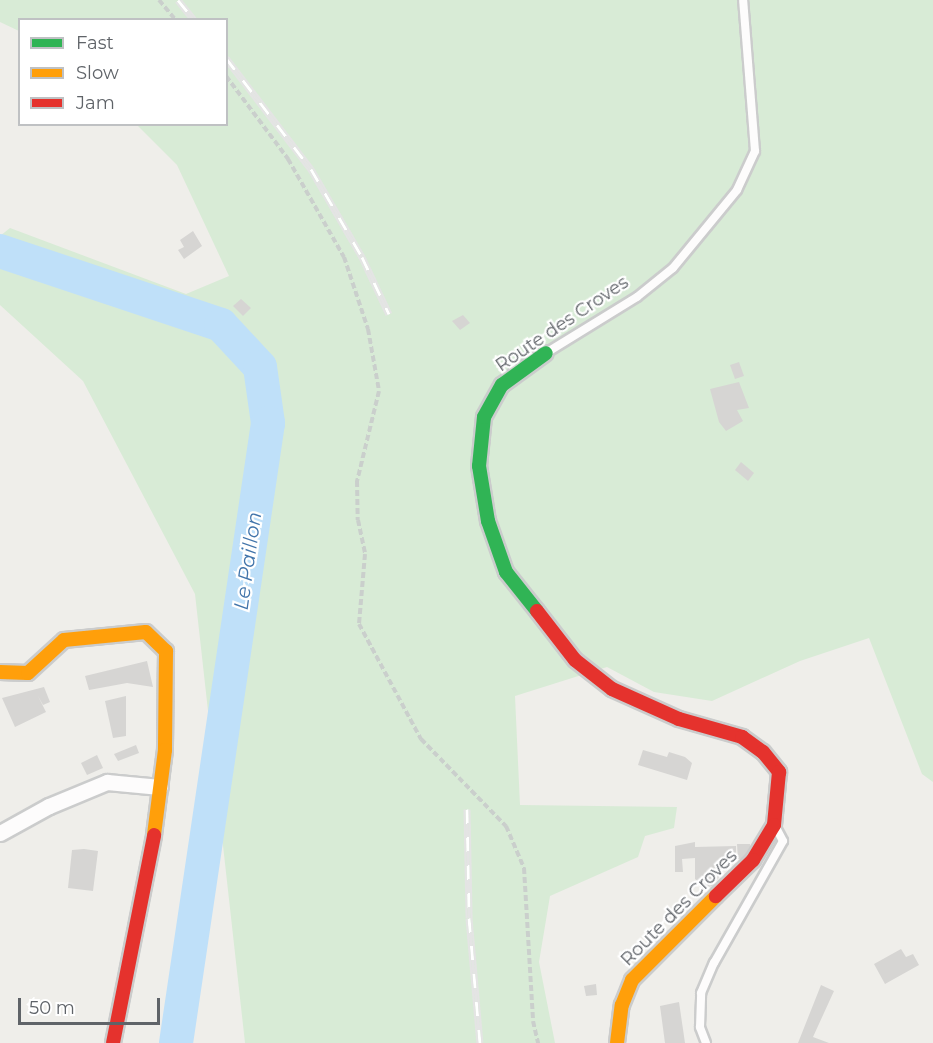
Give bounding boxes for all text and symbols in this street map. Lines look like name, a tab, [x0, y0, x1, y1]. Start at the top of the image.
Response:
legend	[18, 18, 228, 126]
text: Fast	[76, 32, 114, 54]
text: Slow	[76, 62, 119, 84]
text: Jam	[76, 92, 115, 114]
street label: Route des Croves	[492, 272, 632, 376]
water label: Le Paillon	[229, 510, 267, 612]
street label: Route des Croves	[616, 845, 742, 971]
scale bar	[21, 986, 164, 1024]
text: 50 m	[29, 997, 75, 1019]

